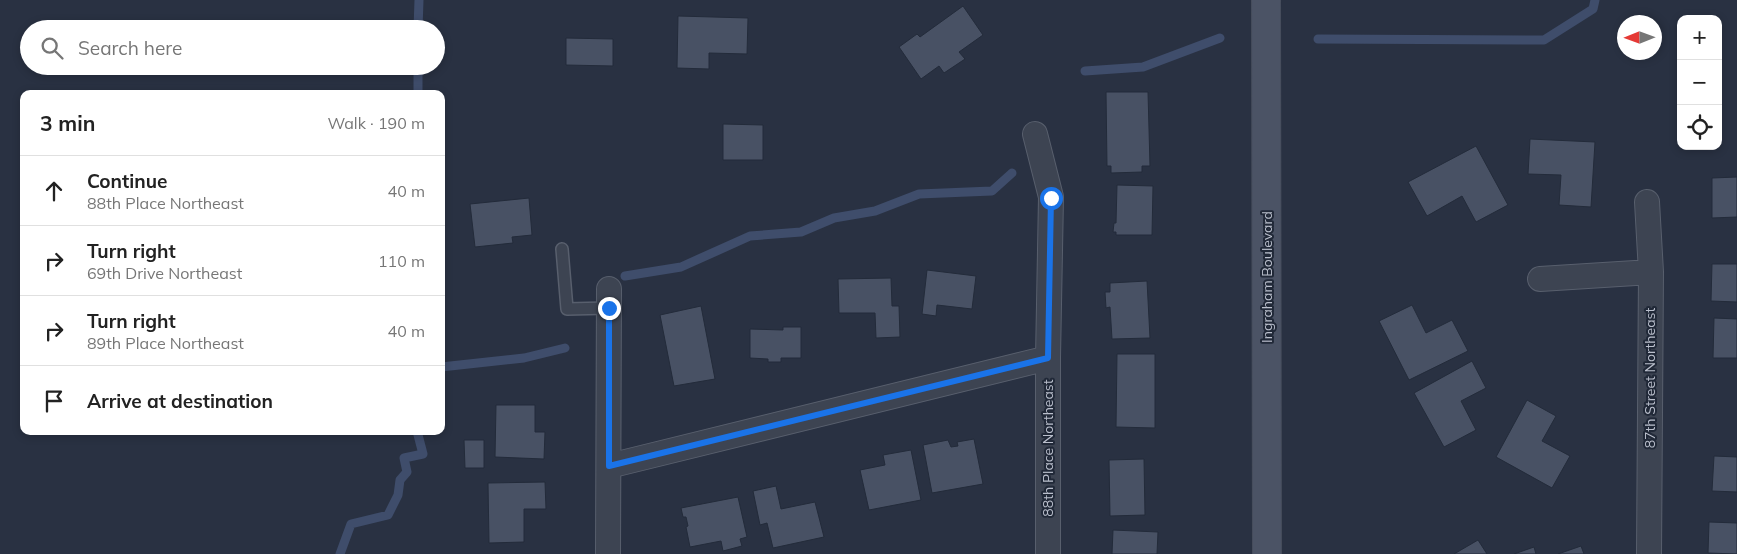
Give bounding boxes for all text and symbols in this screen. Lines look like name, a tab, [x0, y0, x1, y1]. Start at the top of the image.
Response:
north arrow	[1617, 15, 1662, 60]
map controls	[1677, 15, 1722, 150]
button: +	[1677, 15, 1722, 60]
search box	[20, 20, 445, 75]
icon: search	[38, 34, 66, 62]
text: Search here	[78, 36, 182, 60]
button: −	[1677, 60, 1722, 105]
button: locate	[1677, 105, 1722, 150]
text: 3 min	[40, 110, 95, 136]
text: Walk · 190 m	[327, 113, 425, 133]
text: Continue	[87, 169, 167, 193]
icon: ahead	[40, 177, 68, 205]
text: 40 m	[388, 181, 425, 201]
route start	[1040, 187, 1063, 210]
text: 88th Place Northeast	[87, 193, 244, 213]
street label: Ingraham Boulevard	[1258, 211, 1276, 343]
text: Turn right	[87, 239, 176, 263]
icon: right	[40, 247, 68, 275]
text: 110 m	[378, 251, 425, 271]
text: 69th Drive Northeast	[87, 263, 242, 283]
route end	[598, 297, 621, 320]
street label: 87th Street Northeast	[1641, 308, 1659, 448]
text: Turn right	[87, 309, 176, 333]
icon: right	[40, 317, 68, 345]
text: 40 m	[388, 321, 425, 341]
text: 89th Place Northeast	[87, 333, 244, 353]
street label: 88th Place Northeast	[1039, 379, 1057, 517]
icon: arrive	[40, 387, 68, 415]
text: Arrive at destination	[87, 389, 273, 413]

